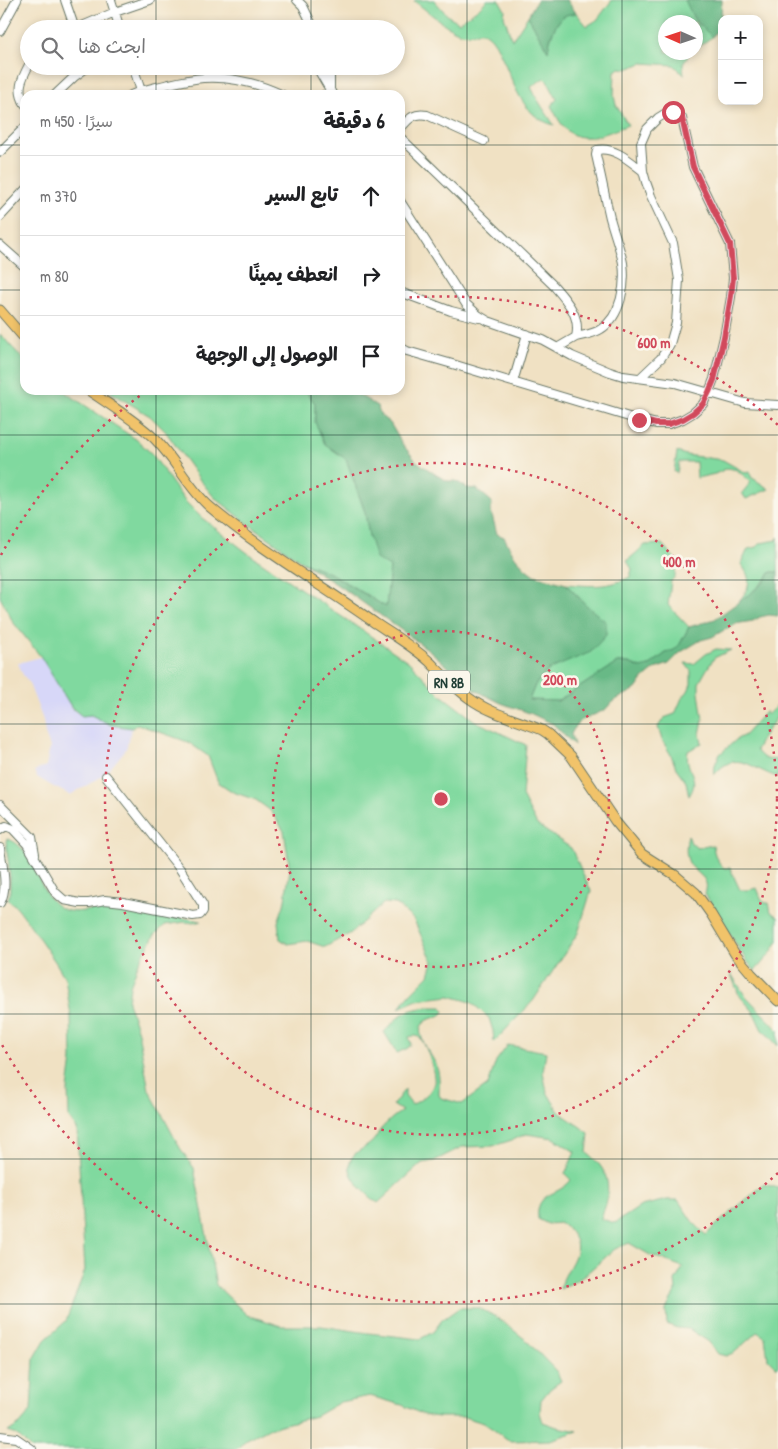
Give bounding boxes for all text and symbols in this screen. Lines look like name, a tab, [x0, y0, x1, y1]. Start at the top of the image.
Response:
north arrow	[658, 15, 703, 60]
map controls	[718, 15, 763, 105]
button: +	[718, 15, 763, 60]
search box	[20, 20, 405, 75]
text: ابحث هنا	[78, 33, 146, 59]
icon: search	[38, 34, 66, 62]
button: −	[718, 60, 763, 105]
route start	[662, 101, 685, 124]
text: 6 دقيقة	[323, 106, 385, 135]
text: سيرًا · 450 m	[40, 110, 113, 132]
text: تابع السير	[266, 181, 338, 207]
icon: ahead	[357, 182, 385, 210]
text: 370 m	[40, 185, 77, 207]
text: انعطف يمينًا	[249, 261, 338, 287]
icon: right	[357, 262, 385, 290]
text: 80 m	[40, 265, 69, 287]
text: 600 m	[637, 332, 671, 353]
text: الوصول إلى الوجهة	[196, 341, 338, 367]
icon: arrive	[357, 342, 385, 370]
route end	[628, 409, 651, 432]
text: 400 m	[663, 551, 695, 572]
text: 200 m	[543, 669, 577, 690]
road number: RN 8B	[428, 670, 470, 694]
centre of rings	[432, 790, 450, 808]

